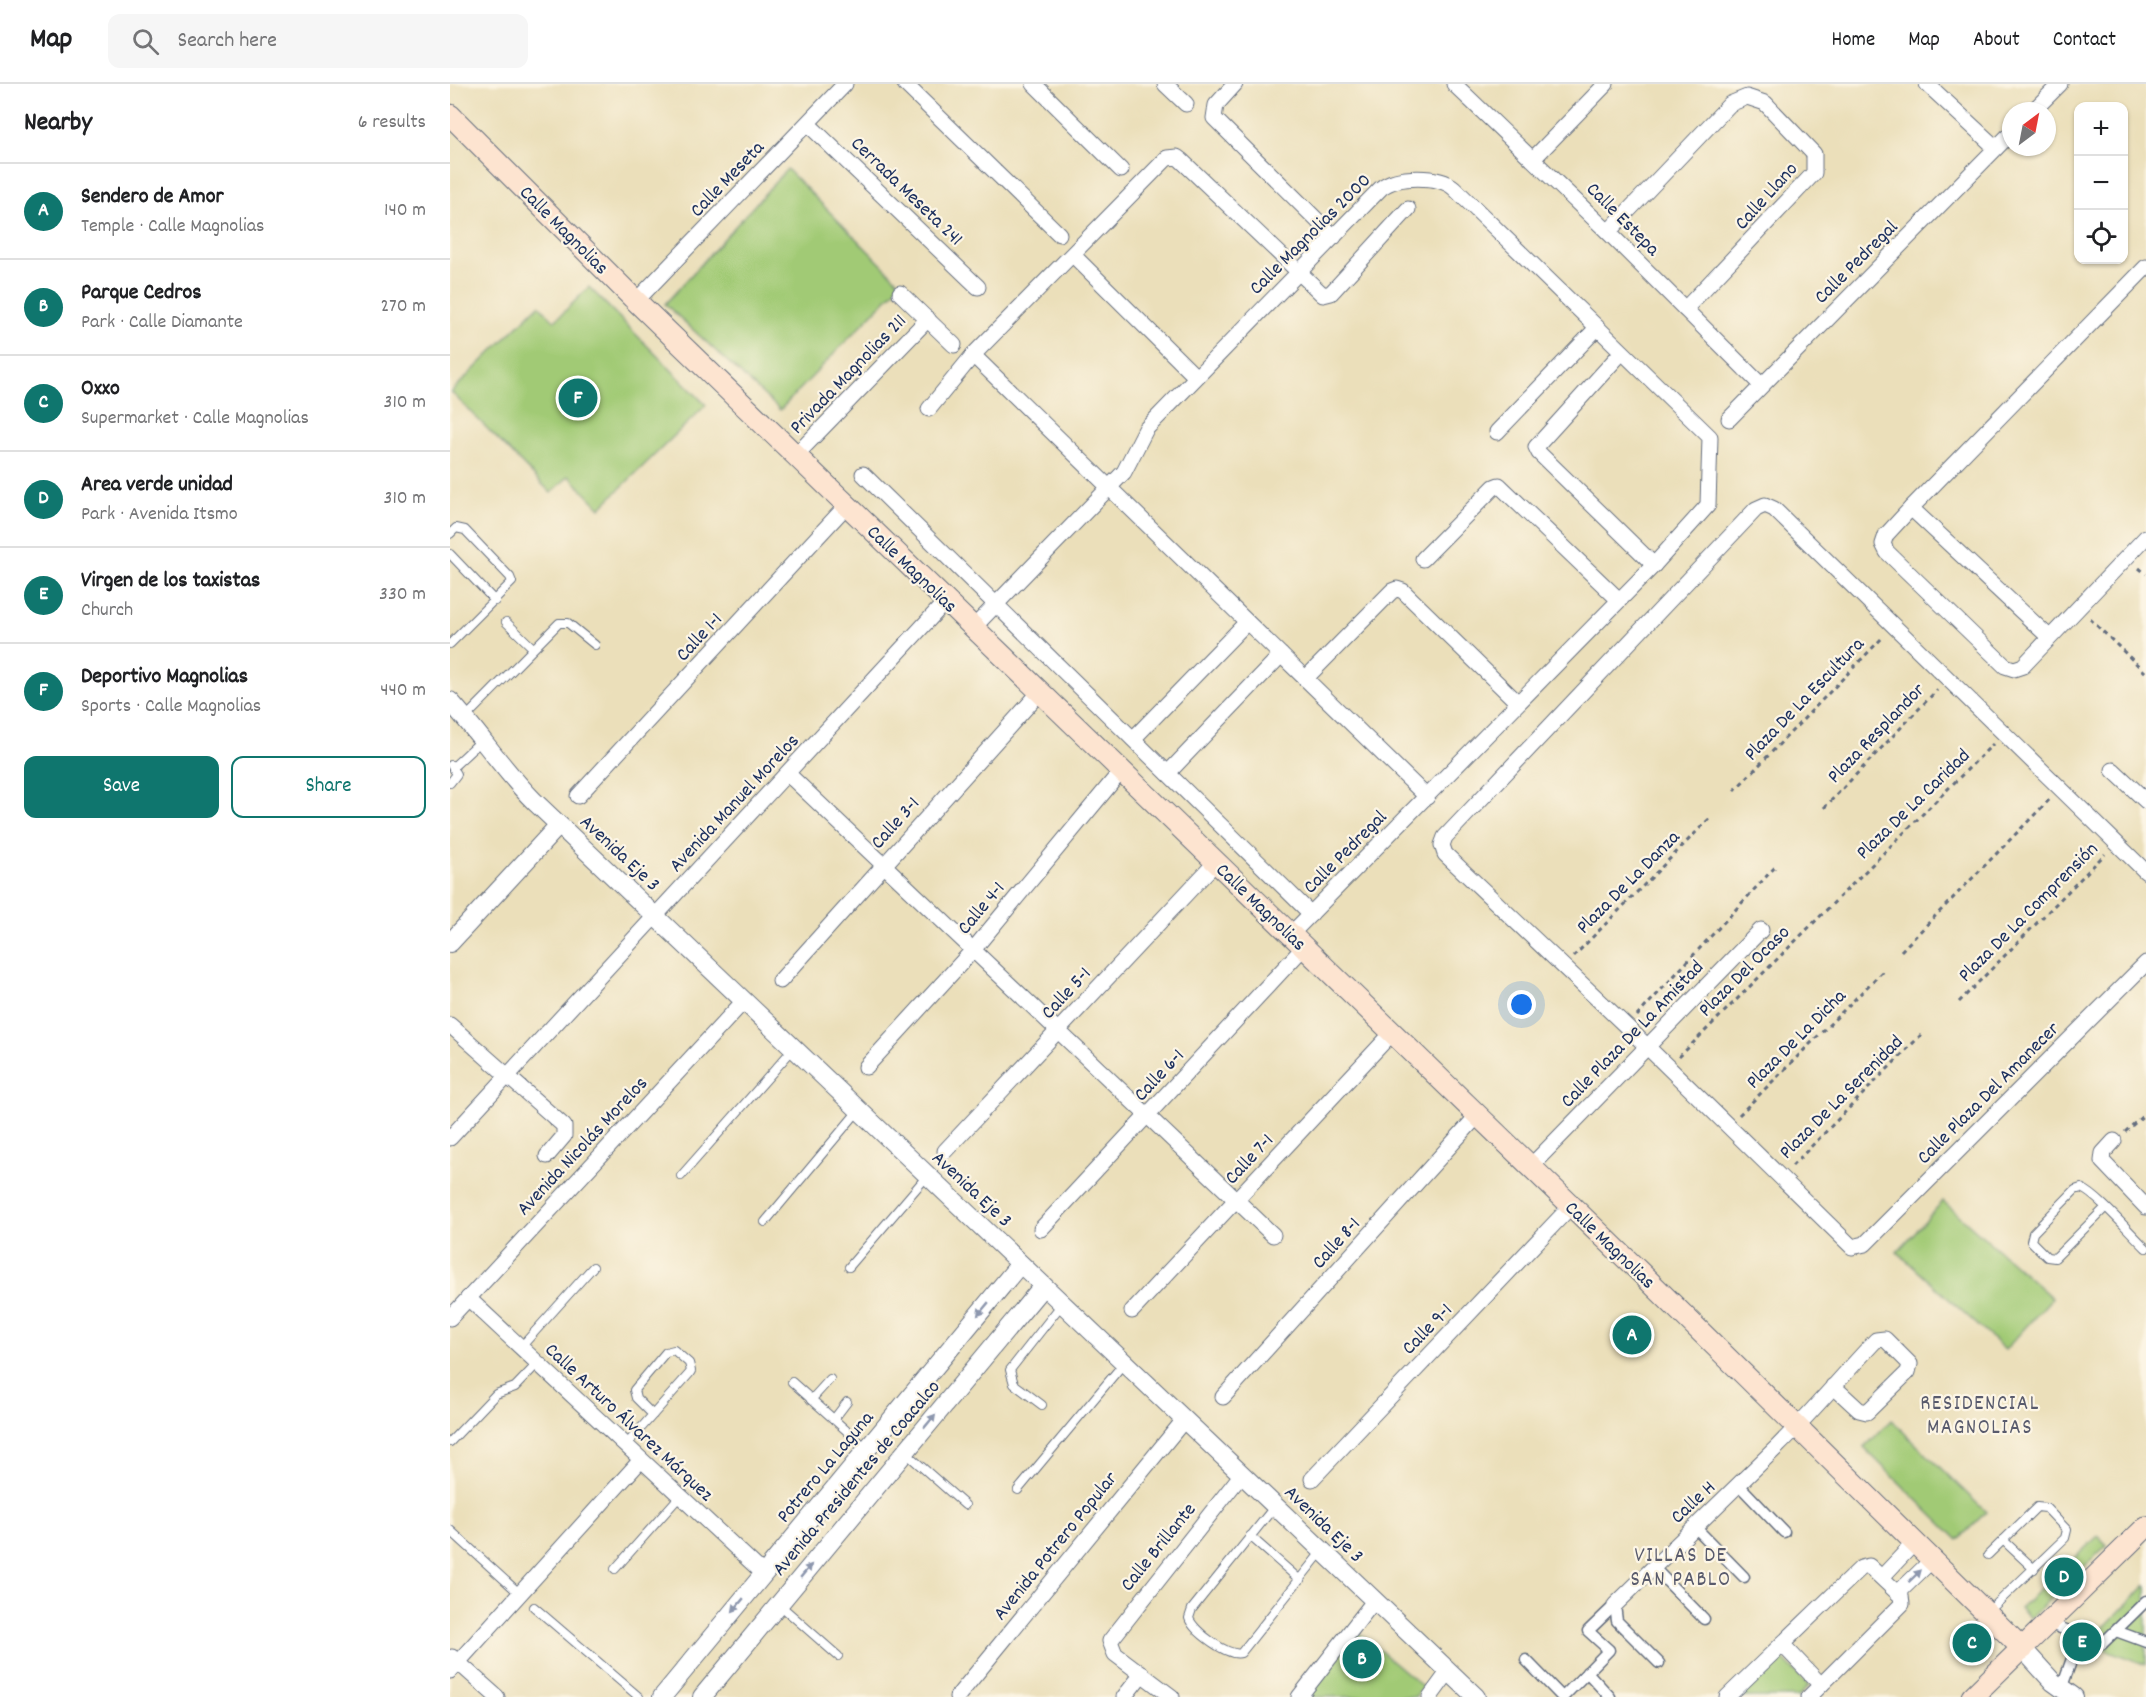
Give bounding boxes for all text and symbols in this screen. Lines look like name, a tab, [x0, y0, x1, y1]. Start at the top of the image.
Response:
search box	[108, 14, 528, 68]
text: Map	[30, 21, 72, 61]
icon: search	[129, 25, 162, 58]
text: Search here	[177, 26, 277, 57]
text: Home	[1831, 26, 1875, 56]
text: Map	[1908, 26, 1940, 56]
text: About	[1973, 26, 2020, 56]
text: Contact	[2053, 26, 2116, 56]
north arrow	[2002, 102, 2056, 156]
map controls	[2074, 102, 2128, 264]
button: +	[2074, 102, 2128, 156]
text: Nearby	[24, 105, 92, 142]
text: 6 results	[358, 109, 426, 137]
street label: Cerrada Meseta 241	[843, 131, 968, 253]
street label: Calle Meseta	[685, 135, 772, 225]
button: −	[2074, 156, 2128, 210]
street label: Calle Llano	[1729, 157, 1805, 237]
street label: Calle Magnolias 2000	[1244, 168, 1378, 302]
street label: Calle Estepa	[1579, 177, 1666, 264]
street label: Calle Magnolias	[512, 180, 614, 282]
text: Sendero de Amor	[81, 182, 224, 213]
text: A	[38, 197, 49, 225]
text: 140 m	[384, 197, 426, 225]
button: locate	[2074, 210, 2128, 264]
text: Temple · Calle Magnolias	[81, 213, 264, 241]
street label: Calle Pedregal	[1809, 215, 1906, 311]
text: Parque Cedros	[81, 278, 202, 309]
text: B	[39, 293, 48, 321]
text: 270 m	[380, 293, 426, 321]
text: Park · Calle Diamante	[81, 309, 243, 337]
street label: Privada Magnolias 211	[784, 309, 914, 441]
text: Oxxo	[81, 374, 120, 405]
pin: F	[558, 376, 598, 420]
text: C	[39, 389, 48, 417]
text: 310 m	[384, 389, 426, 417]
text: Supermarket · Calle Magnolias	[81, 405, 309, 433]
text: Area verde unidad	[81, 470, 233, 501]
text: D	[38, 485, 49, 513]
text: 310 m	[384, 485, 426, 513]
text: Park · Avenida Itsmo	[81, 501, 238, 529]
street label: Calle Magnolias	[859, 520, 963, 621]
text: Virgen de los taxistas	[81, 566, 260, 597]
text: E	[39, 581, 48, 609]
text: 330 m	[379, 581, 426, 609]
text: Church	[81, 597, 133, 625]
street label: Calle 1-1	[670, 607, 730, 669]
street label: Plaza De La Escultura	[1739, 632, 1872, 768]
text: Deportivo Magnolias	[81, 662, 248, 693]
text: F	[39, 677, 48, 705]
text: 440 m	[380, 677, 426, 705]
street label: Plaza Resplandor	[1822, 677, 1933, 791]
text: Sports · Calle Magnolias	[81, 693, 261, 721]
street label: Avenida Manuel Morelos	[663, 729, 807, 880]
street label: Plaza De La Caridad	[1851, 743, 1977, 867]
button: Save	[24, 756, 219, 818]
button: Share	[231, 756, 426, 818]
street label: Calle 3-1	[865, 792, 927, 857]
street label: Calle Pedregal	[1298, 805, 1395, 901]
street label: Avenida Eje 3	[573, 810, 665, 899]
street label: Plaza De La Danza	[1571, 825, 1688, 941]
street label: Plaza De La Comprensión	[1953, 837, 2106, 990]
street label: Calle Magnolias	[1208, 858, 1312, 959]
street label: Calle 4-1	[952, 876, 1013, 942]
street label: Plaza Del Ocaso	[1693, 920, 1797, 1024]
street label: Calle Plaza De La Amistad	[1555, 955, 1711, 1115]
street label: Calle 5-1	[1036, 962, 1099, 1027]
street label: Plaza De La Dicha	[1741, 983, 1854, 1096]
your location	[1507, 990, 1536, 1019]
street label: Calle Plaza Del Amanecer	[1911, 1016, 2067, 1172]
street label: Plaza De La Serenidad	[1774, 1030, 1911, 1167]
street label: Calle 6-1	[1128, 1043, 1192, 1109]
street label: Avenida Nicolás Morelos	[511, 1071, 655, 1223]
street label: Calle 7-1	[1219, 1128, 1281, 1192]
street label: Avenida Eje 3	[925, 1146, 1017, 1235]
street label: Calle Magnolias	[1557, 1196, 1661, 1297]
street label: Calle 8-1	[1306, 1212, 1368, 1276]
street label: Calle 9-1	[1396, 1298, 1460, 1362]
one-way arrow	[977, 1302, 990, 1317]
pin: A	[1612, 1312, 1652, 1358]
street label: Calle Arturo Álvarez Márquez	[537, 1337, 719, 1509]
street label: Avenida Presidentes de Coacalco	[767, 1375, 948, 1583]
district label: RESIDENCIAL MAGNOLIAS	[1920, 1390, 2040, 1444]
street label: Potrero La Laguna	[771, 1406, 882, 1530]
one-way arrow	[924, 1413, 937, 1429]
street label: Avenida Potrero Popular	[987, 1466, 1126, 1627]
street label: Calle H	[1665, 1475, 1723, 1531]
street label: Avenida Eje 3	[1277, 1480, 1369, 1570]
street label: Calle Brillante	[1115, 1497, 1204, 1598]
district label: VILLAS DE SAN PABLO	[1630, 1542, 1732, 1596]
pin: D	[2044, 1554, 2084, 1600]
one-way arrow	[799, 1564, 812, 1579]
one-way arrow	[1908, 1569, 1923, 1583]
one-way arrow	[733, 1598, 745, 1613]
pin: C	[1952, 1620, 1991, 1666]
pin: E	[2062, 1620, 2102, 1664]
pin: B	[1342, 1636, 1382, 1682]

